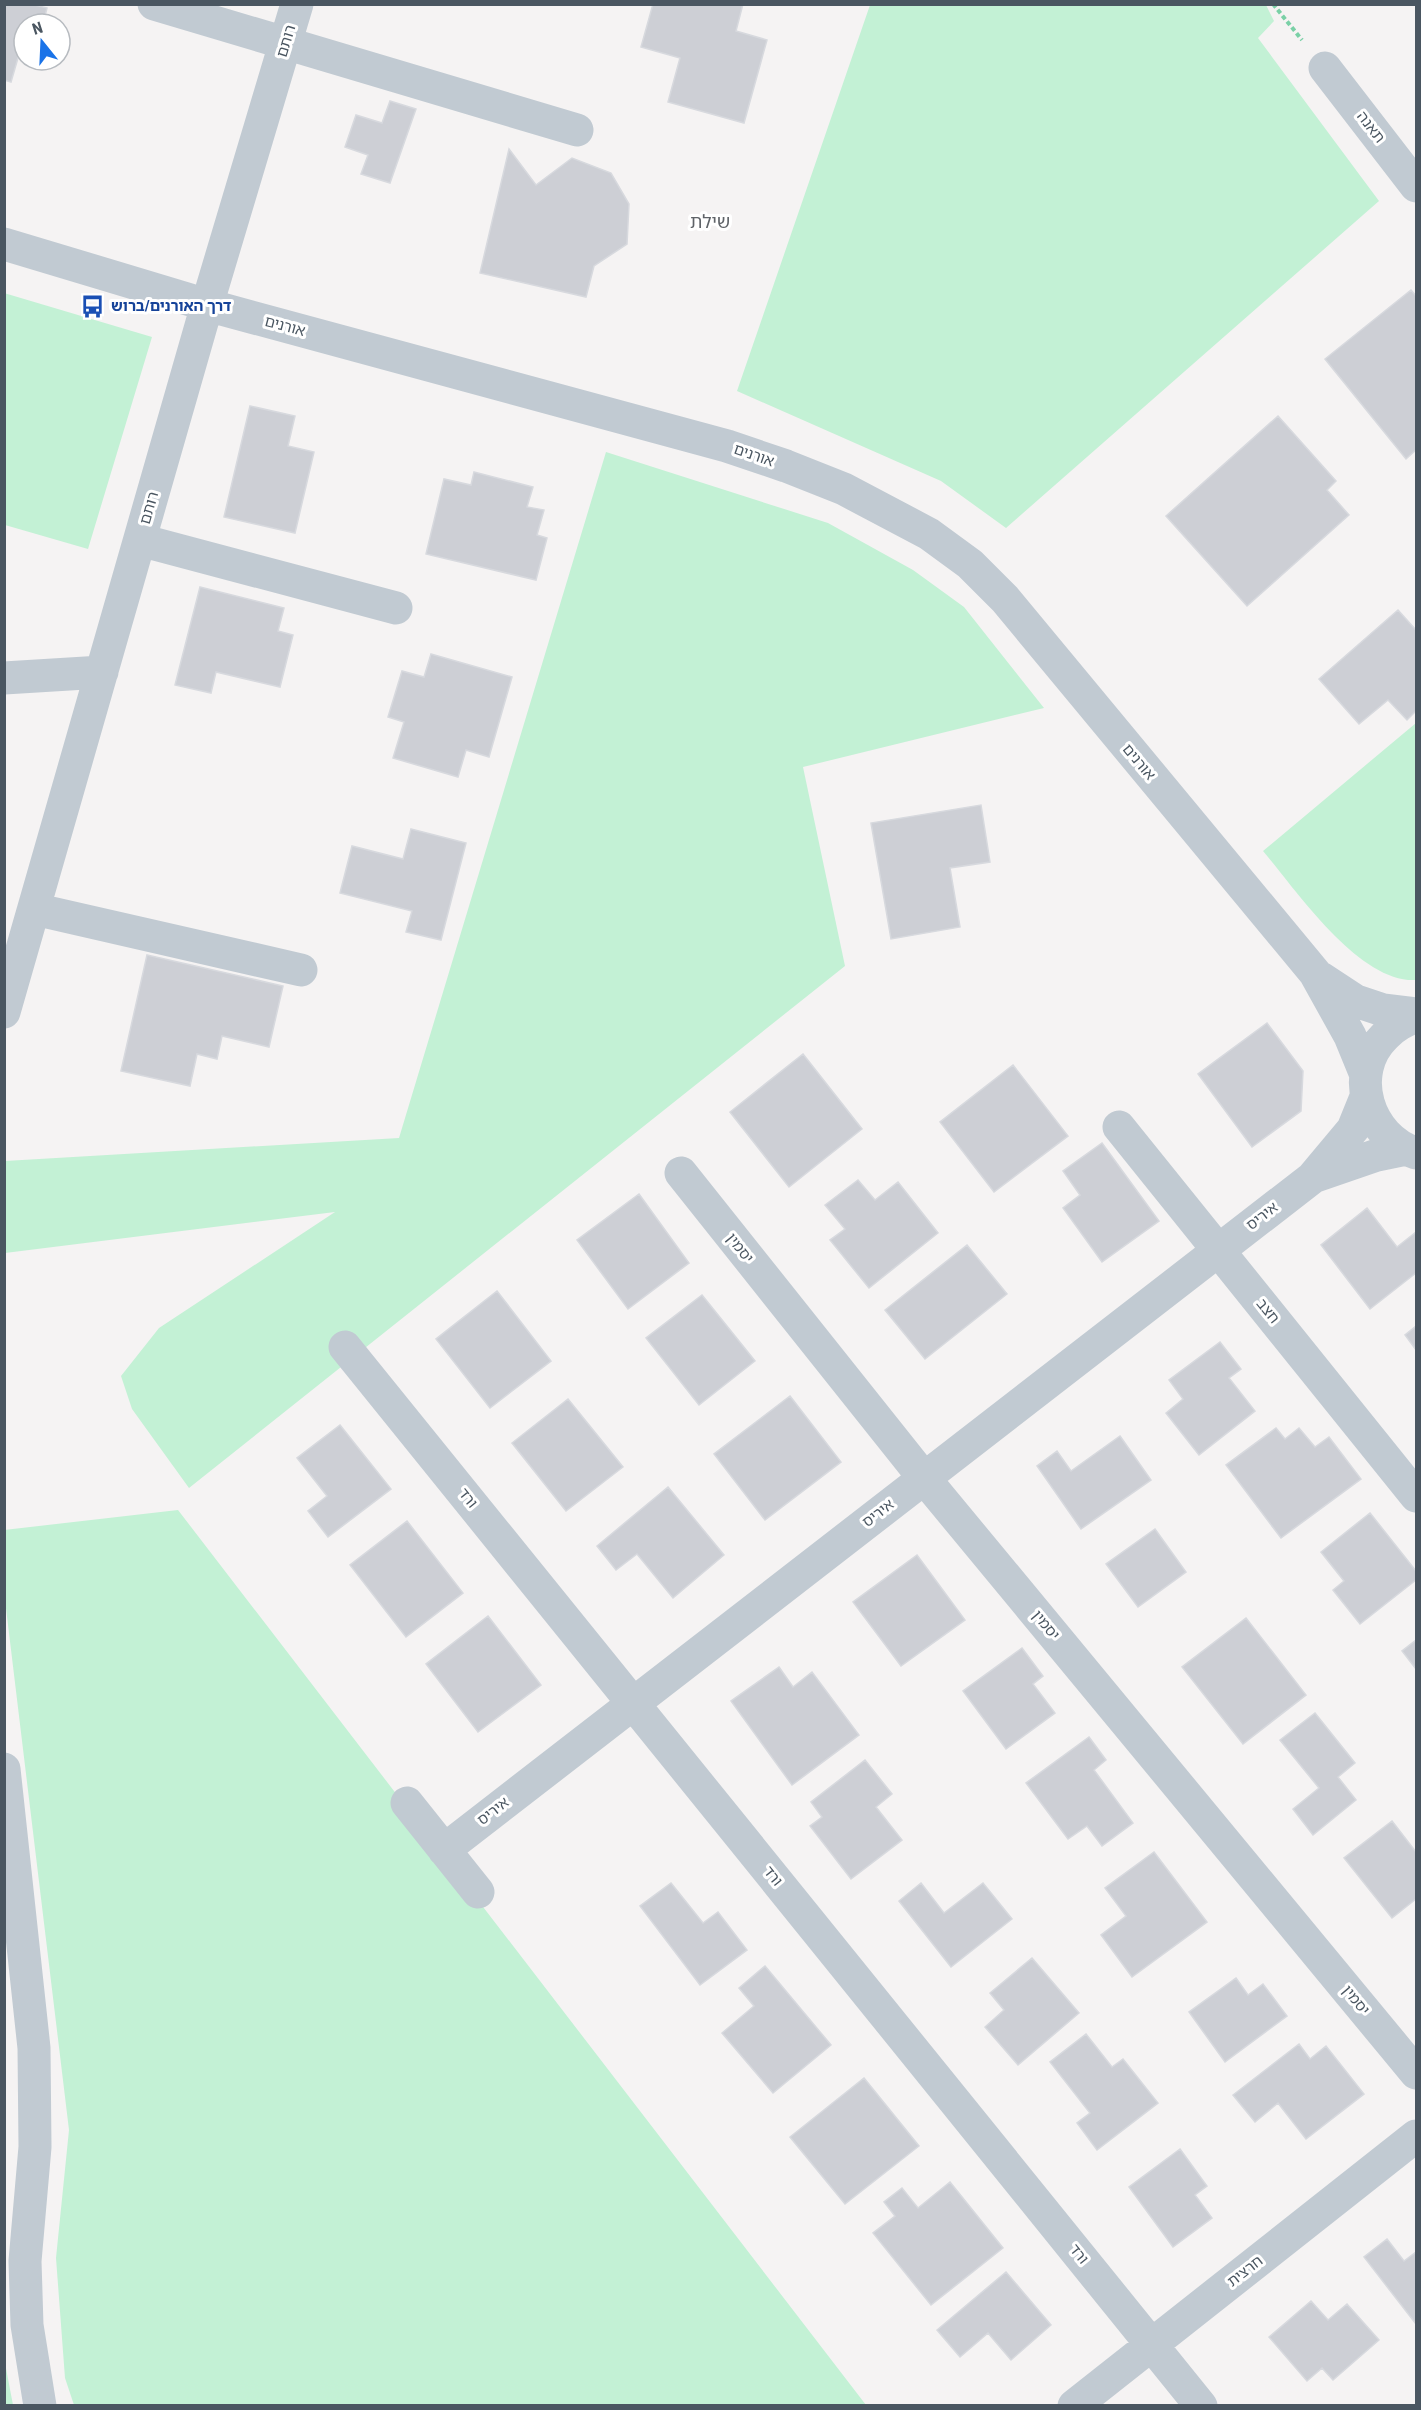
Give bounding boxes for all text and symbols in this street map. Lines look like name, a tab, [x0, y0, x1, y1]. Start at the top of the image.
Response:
north arrow	[12, 12, 72, 72]
text: N	[30, 18, 45, 39]
street label: רותם	[273, 23, 299, 59]
street label: תאנה	[1353, 108, 1389, 146]
district label: שילת	[690, 211, 730, 232]
bus stop icon: דרך האורנים/ברוש	[80, 293, 106, 319]
place label: דרך האורנים/ברוש	[111, 297, 232, 315]
street label: אורנים	[263, 312, 307, 340]
street label: אורנים	[732, 440, 776, 470]
street label: רותם	[136, 490, 162, 526]
street label: אורנים	[1119, 740, 1159, 784]
street label: איריס	[1243, 1198, 1281, 1234]
street label: יסמין	[723, 1229, 757, 1267]
street label: חצב	[1253, 1295, 1283, 1327]
street label: ורד	[455, 1484, 481, 1512]
street label: איריס	[859, 1495, 897, 1531]
street label: יסמין	[1028, 1606, 1064, 1644]
street label: איריס	[474, 1793, 512, 1829]
street label: ורד	[760, 1862, 786, 1890]
street label: יסמין	[1338, 1981, 1374, 2019]
street label: ורד	[1066, 2240, 1092, 2268]
street label: חרצית	[1224, 2252, 1266, 2290]

